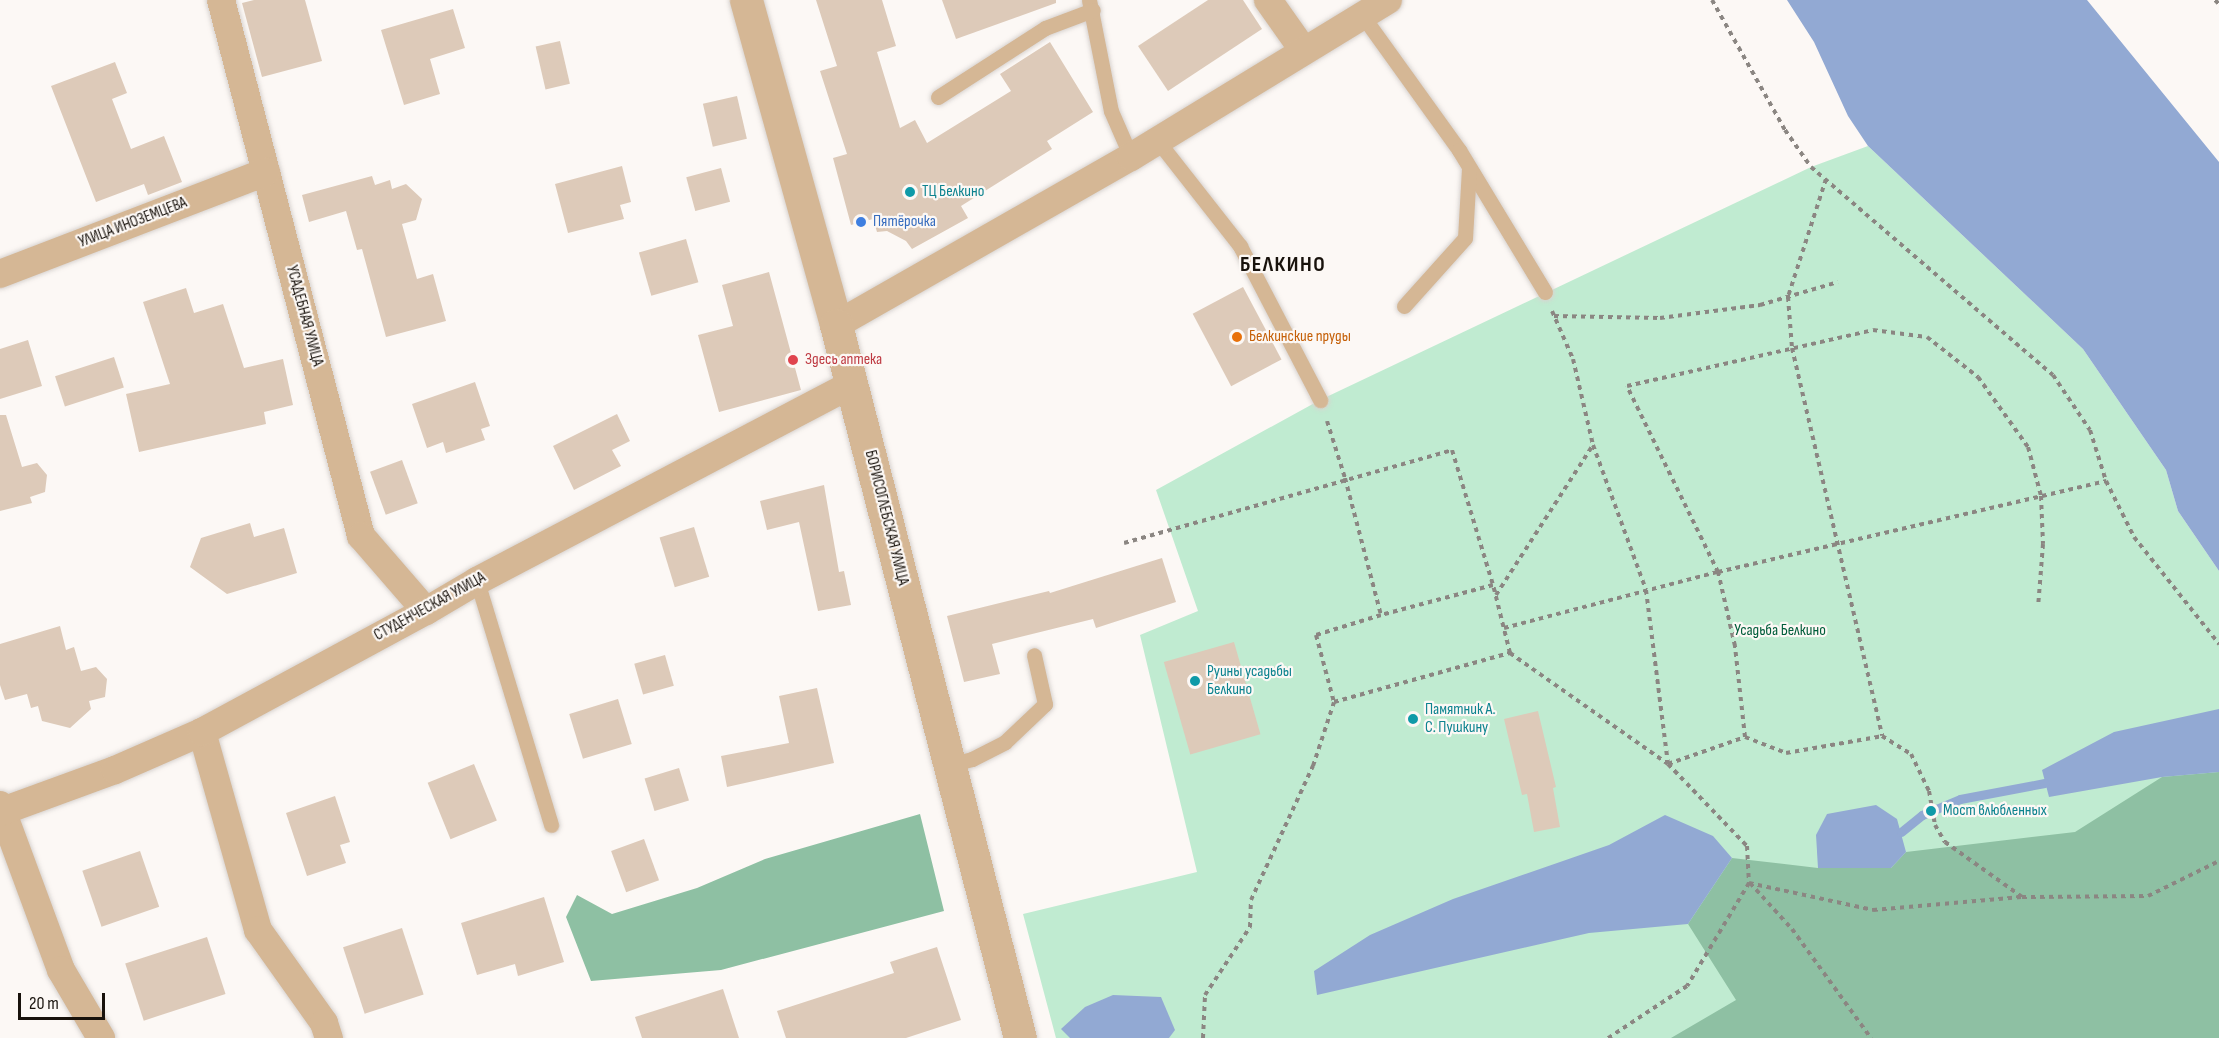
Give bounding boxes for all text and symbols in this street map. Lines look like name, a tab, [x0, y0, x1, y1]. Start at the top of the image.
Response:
place label: ТЦ Белкино	[922, 182, 984, 202]
marker: ТЦ Белкино	[903, 185, 917, 199]
street label: УЛИЦА ИНОЗЕМЦЕВА	[76, 194, 190, 252]
place label: Пятёрочка	[873, 212, 936, 232]
marker: Пятёрочка	[854, 215, 868, 229]
district label: БЕЛКИНО	[1240, 252, 1326, 278]
street label: УСАДЕБНАЯ УЛИЦА	[281, 263, 327, 369]
place label: Белкинские пруды	[1249, 327, 1351, 347]
marker: Белкинские пруды	[1230, 330, 1244, 344]
place label: Здесь аптека	[805, 350, 882, 370]
marker: Здесь аптека	[786, 353, 800, 367]
street label: БОРИСОГЛЕБСКАЯ УЛИЦА	[860, 448, 912, 588]
street label: СТУДЕНЧЕСКАЯ УЛИЦА	[371, 568, 489, 646]
park label: Усадьба Белкино	[1734, 621, 1826, 641]
place label: Руины усадьбы Белкино	[1207, 662, 1292, 700]
marker: Руины усадьбы Белкино	[1188, 674, 1202, 688]
place label: Памятник А. С. Пушкину	[1425, 700, 1496, 738]
marker: Памятник А. С. Пушкину	[1406, 712, 1420, 726]
place label: Мост влюбленных	[1943, 801, 2047, 821]
marker: Мост влюбленных	[1924, 804, 1938, 818]
scale bar	[21, 981, 108, 1019]
text: 20 m	[29, 993, 59, 1014]

